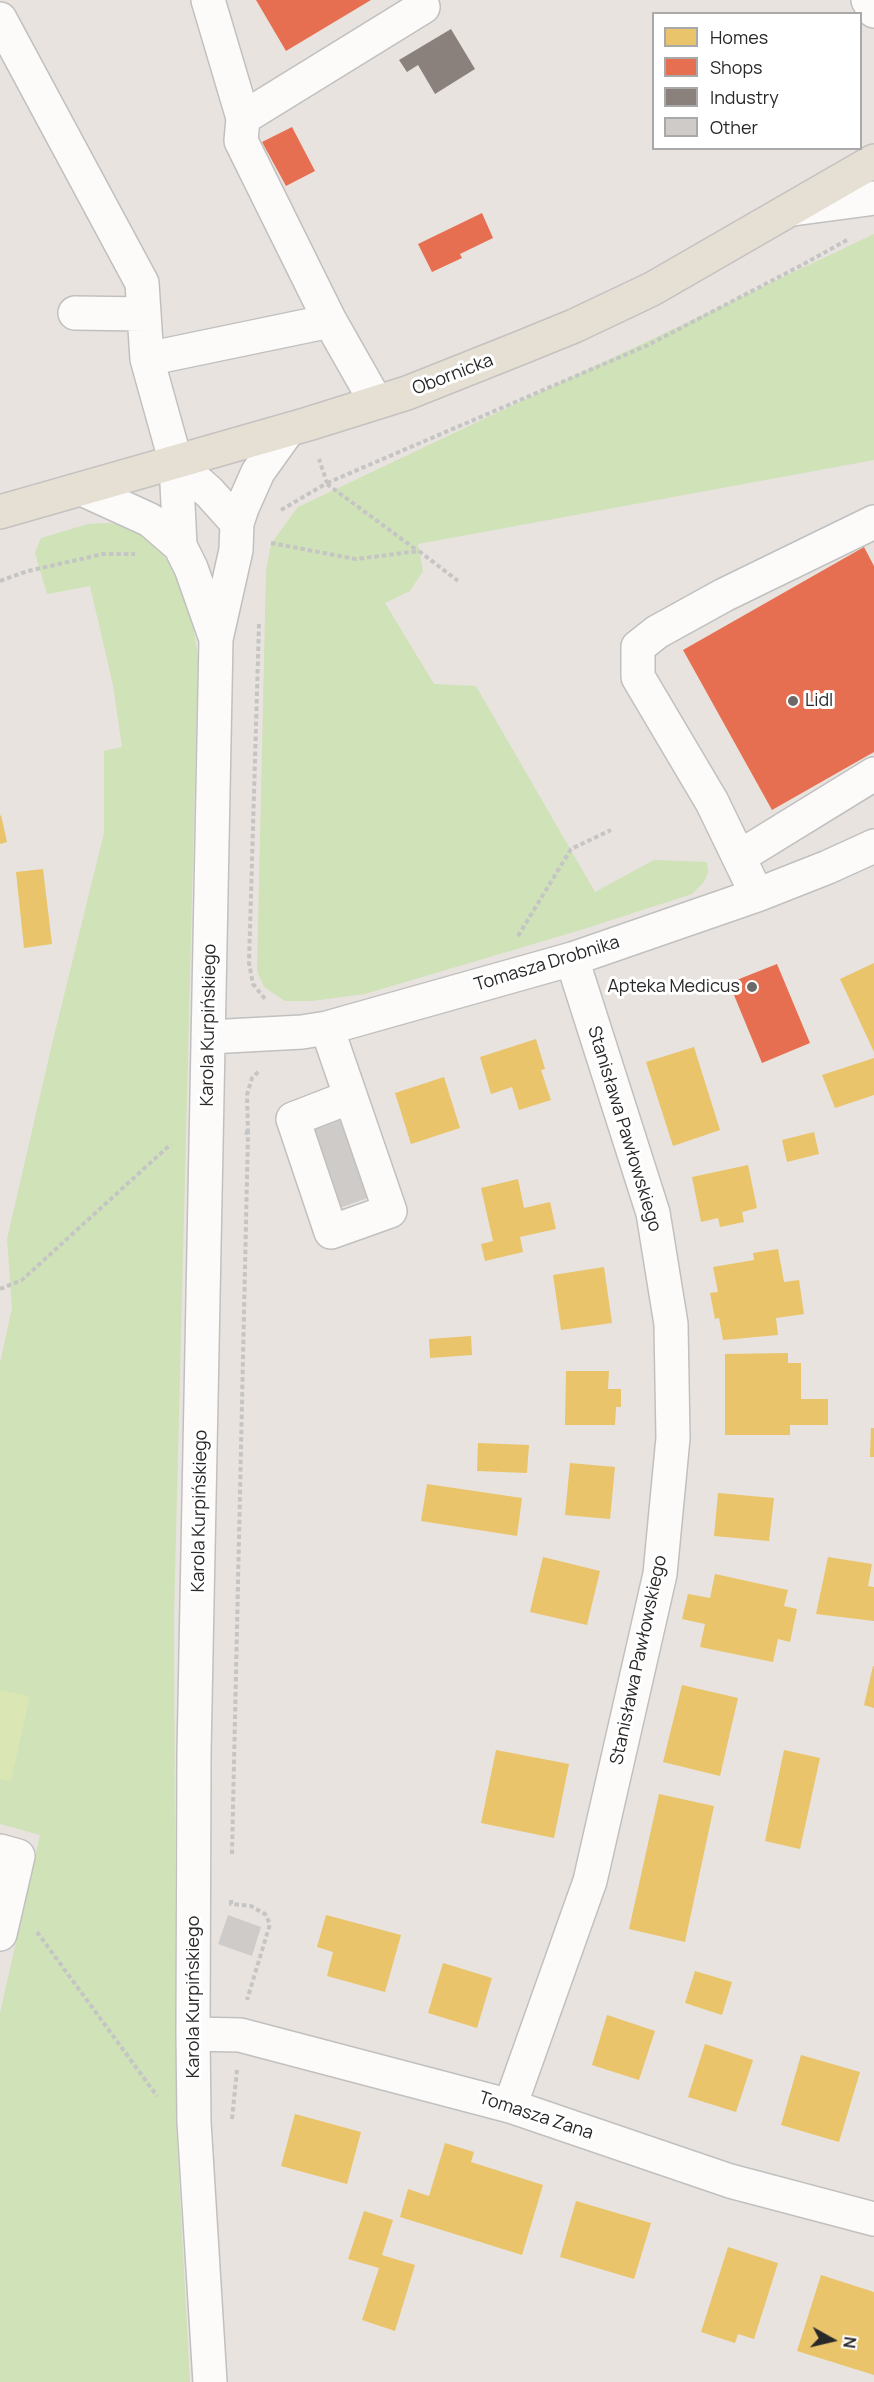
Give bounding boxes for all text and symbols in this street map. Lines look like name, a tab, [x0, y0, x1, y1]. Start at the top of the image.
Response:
legend	[652, 12, 862, 150]
text: Homes	[710, 25, 768, 49]
text: Shops	[710, 55, 762, 79]
text: Industry	[710, 85, 779, 109]
text: Other	[710, 115, 758, 139]
street label: Obornicka	[410, 350, 496, 400]
place label: Lidl	[805, 690, 833, 712]
marker: Lidl	[786, 694, 800, 708]
street label: Tomasza Drobnika	[472, 932, 622, 996]
street label: Karola Kurpińskiego	[197, 944, 221, 1106]
place label: Apteka Medicus	[607, 976, 740, 998]
marker: Apteka Medicus	[745, 980, 759, 994]
street label: Stanisława Pawłowskiego	[582, 1024, 666, 1234]
street label: Karola Kurpińskiego	[188, 1430, 212, 1592]
street label: Stanisława Pawłowskiego	[606, 1553, 672, 1767]
street label: Karola Kurpińskiego	[183, 1916, 205, 2078]
street label: Tomasza Zana	[476, 2087, 596, 2145]
north arrow	[802, 2310, 862, 2370]
text: N	[838, 2335, 862, 2350]

